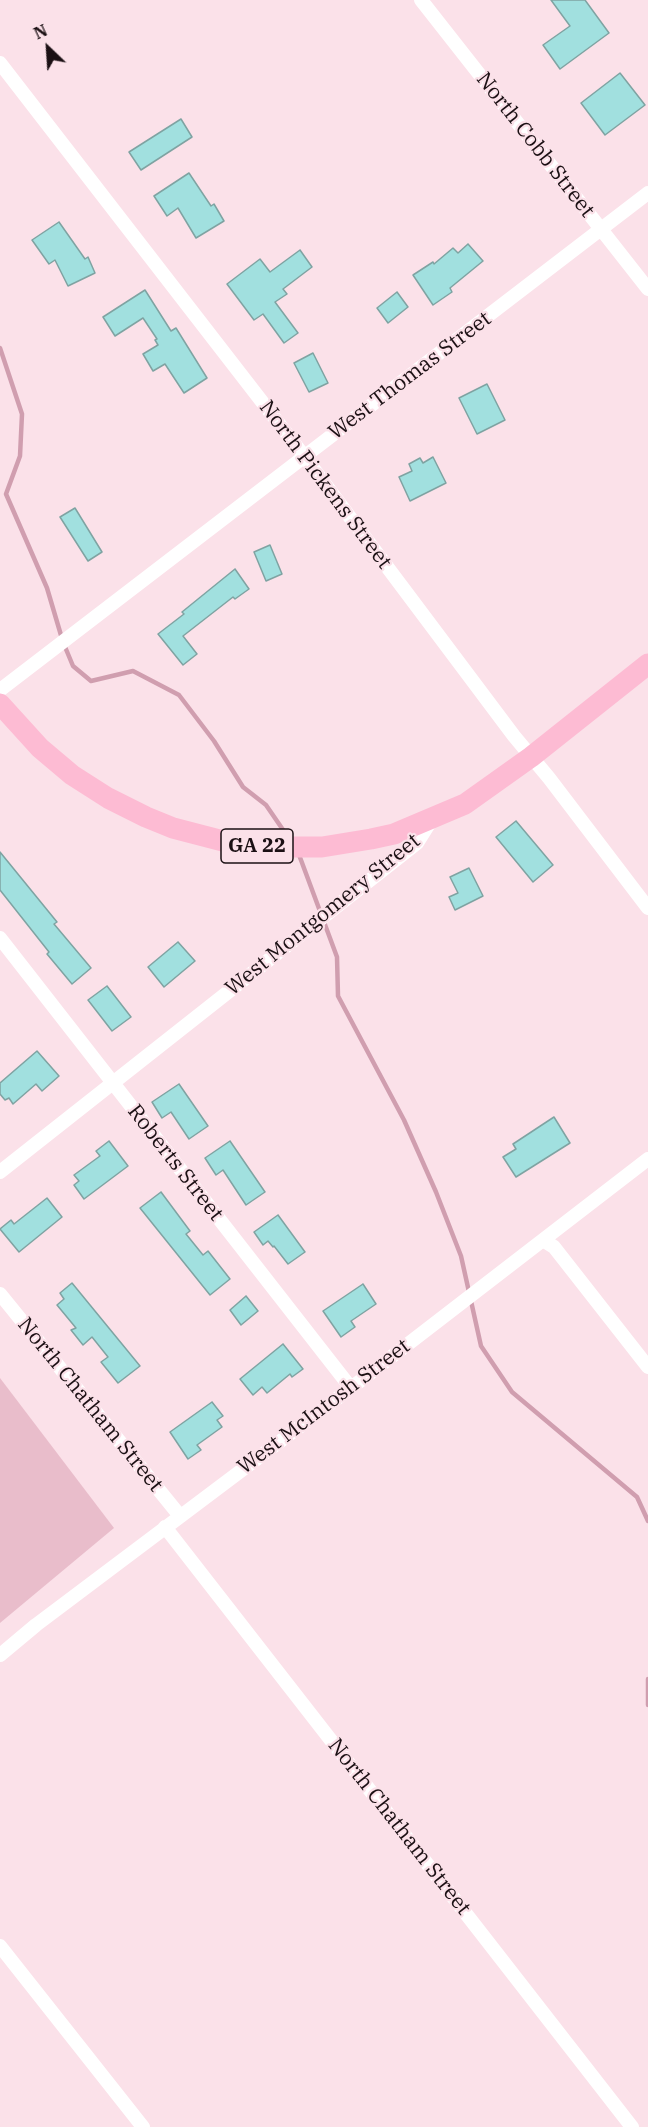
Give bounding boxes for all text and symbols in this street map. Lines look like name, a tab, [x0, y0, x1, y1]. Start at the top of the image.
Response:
north arrow	[18, 18, 78, 78]
text: N	[30, 20, 50, 43]
street label: North Cobb Street	[471, 67, 599, 223]
street label: West Thomas Street	[324, 307, 496, 445]
street label: North Pickens Street	[253, 396, 397, 574]
road number: GA 22	[221, 829, 293, 863]
street label: West Montgomery Street	[221, 829, 425, 1001]
street label: Roberts Street	[122, 1100, 228, 1226]
street label: North Chatham Street	[12, 1313, 168, 1497]
street label: West McIntosh Street	[233, 1334, 415, 1480]
street label: North Chatham Street	[322, 1734, 476, 1920]

